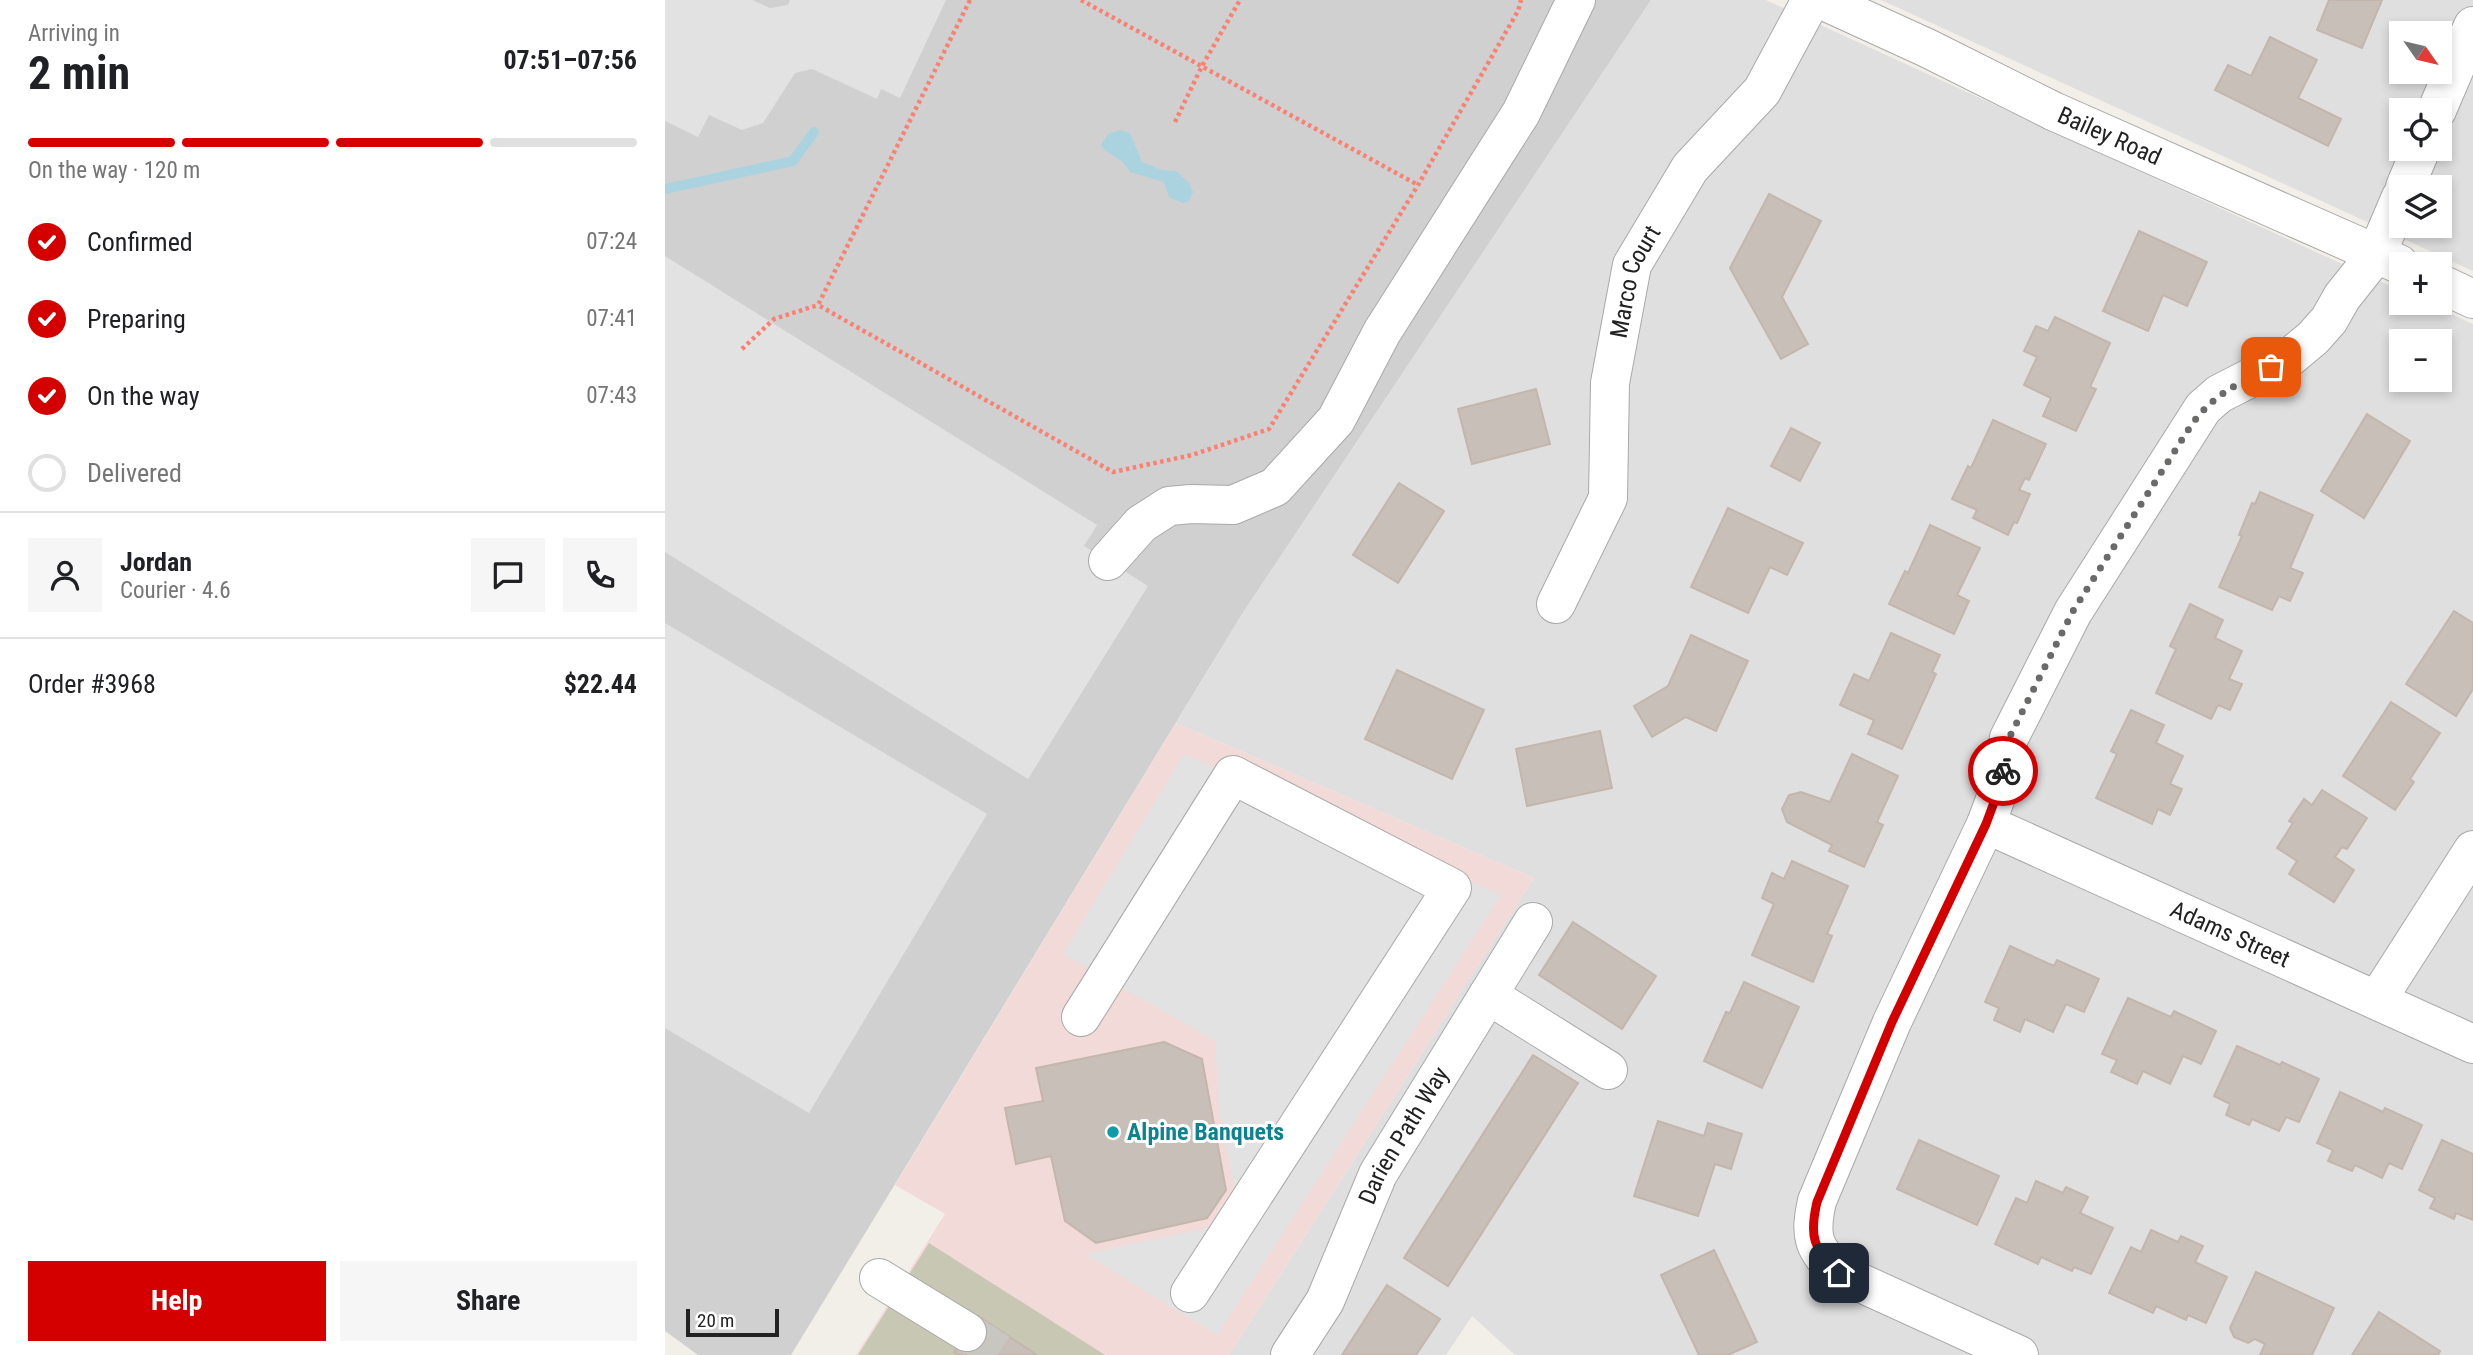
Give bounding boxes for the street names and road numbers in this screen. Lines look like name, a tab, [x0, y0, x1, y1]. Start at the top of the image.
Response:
street label: Bailey Road	[2053, 101, 2166, 171]
street label: Marco Court	[1605, 220, 1666, 340]
street label: Adams Street	[2166, 895, 2294, 973]
street label: Darien Path Way	[1353, 1062, 1455, 1208]

